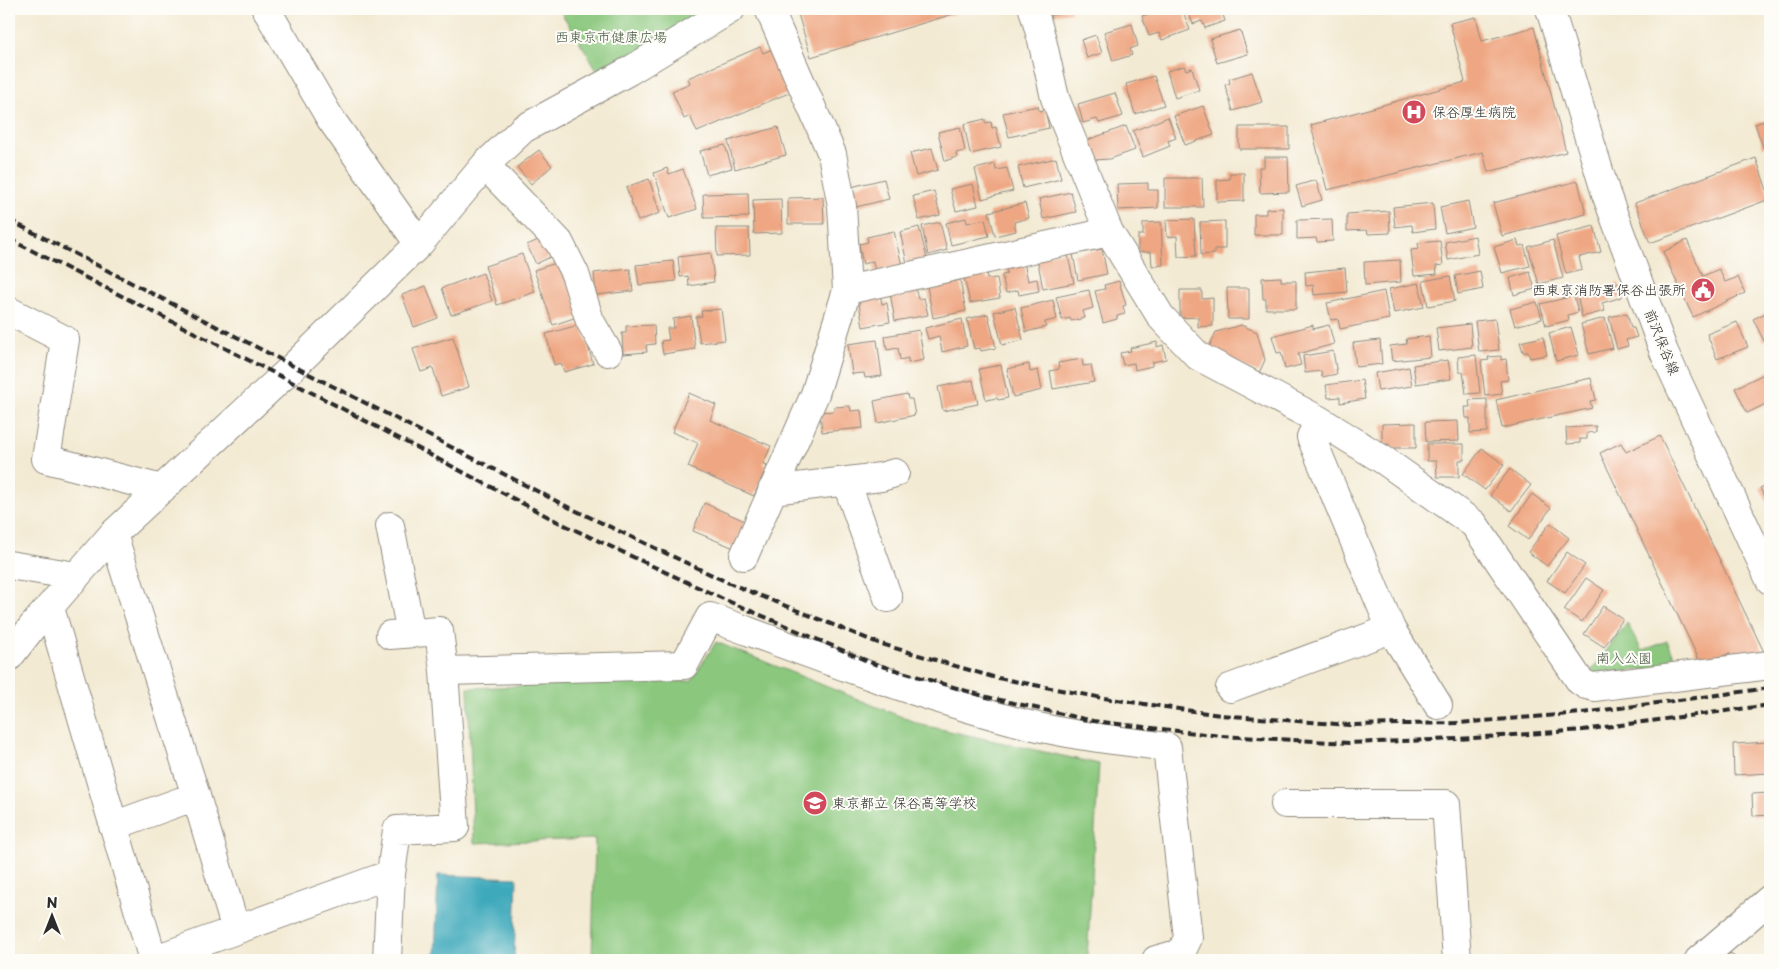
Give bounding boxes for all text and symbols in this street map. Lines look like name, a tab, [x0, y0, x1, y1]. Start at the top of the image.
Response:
park label: 西東京市健康広場	[555, 26, 667, 47]
hospital icon: 保谷厚生病院	[1401, 99, 1427, 125]
place label: 保谷厚生病院	[1432, 101, 1516, 122]
public building icon: 西東京消防署保谷出張所	[1690, 277, 1716, 303]
place label: 西東京消防署保谷出張所	[1532, 279, 1686, 300]
street label: 前沢保谷線	[1640, 305, 1685, 378]
park label: 南入公園	[1596, 647, 1652, 668]
school or university icon: 東京都立 保谷高等学校	[802, 790, 828, 816]
place label: 東京都立 保谷高等学校	[832, 792, 977, 813]
north arrow	[28, 892, 78, 942]
text: N	[46, 892, 58, 913]

